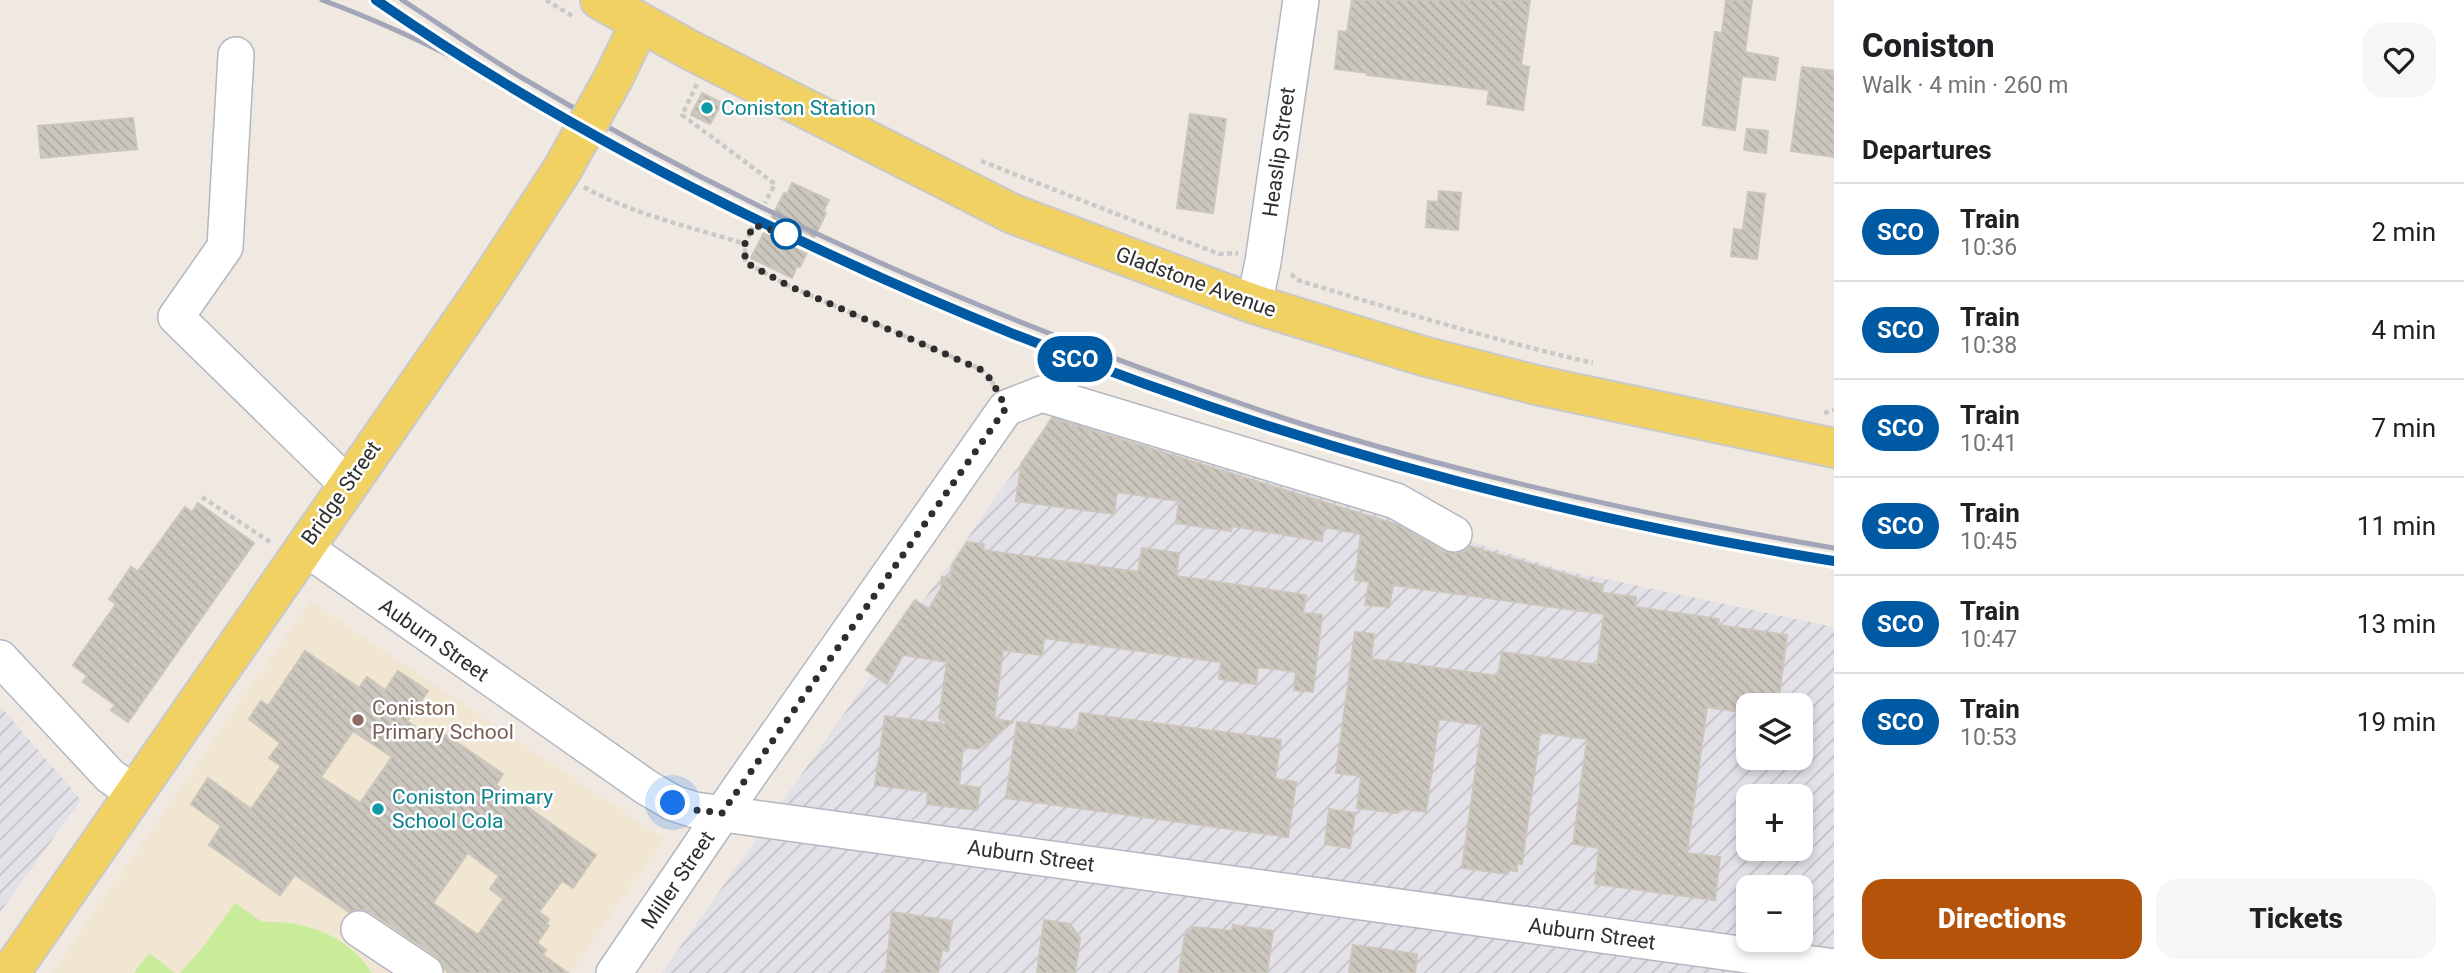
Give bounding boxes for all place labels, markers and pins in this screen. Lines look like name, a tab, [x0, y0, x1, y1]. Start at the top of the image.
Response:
place label: Coniston Station	[721, 96, 876, 120]
marker: Coniston Station	[699, 100, 715, 116]
unlabelled marker	[771, 219, 801, 249]
place label: Coniston Primary School	[372, 696, 514, 744]
marker: Coniston Primary School	[350, 712, 366, 728]
place label: Coniston Primary School Cola	[392, 785, 553, 833]
marker: Coniston Primary School Cola	[370, 801, 386, 817]

